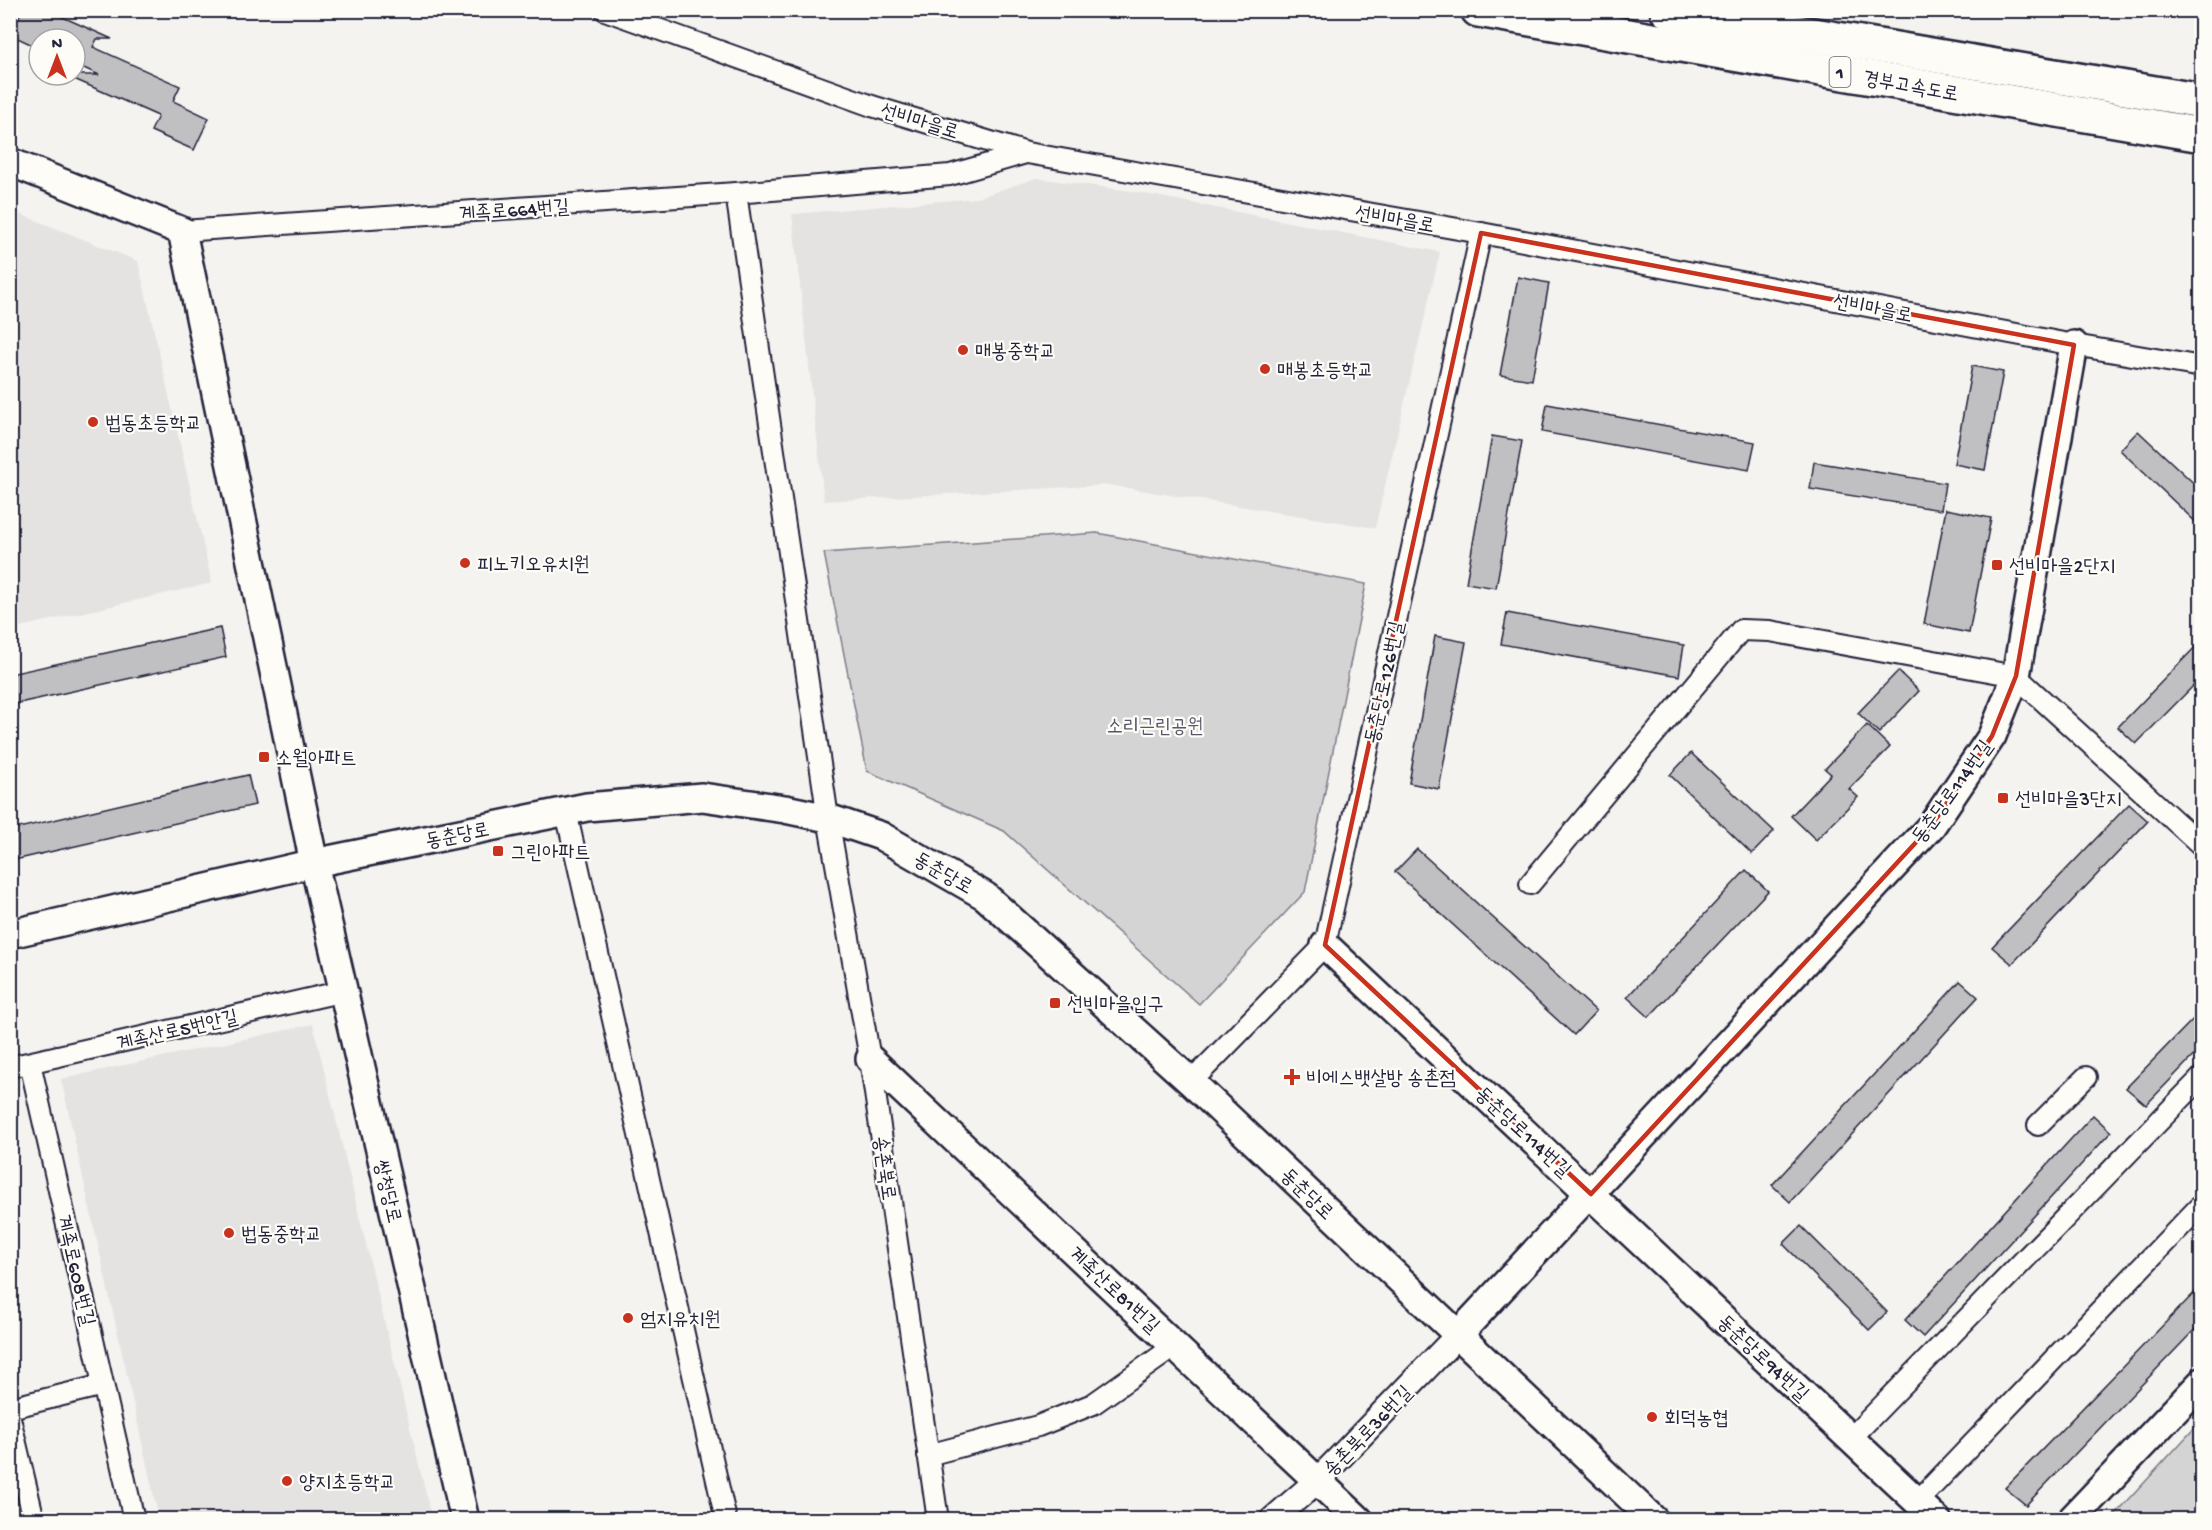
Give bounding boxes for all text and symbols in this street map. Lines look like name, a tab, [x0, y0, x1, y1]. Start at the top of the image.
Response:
north arrow	[27, 27, 87, 87]
text: N	[52, 36, 63, 55]
road number: 1	[1830, 57, 1850, 87]
street label: 경부고속도로	[1861, 68, 1960, 108]
street label: 선비마을로	[877, 101, 961, 146]
street label: 계족로664번길	[458, 197, 570, 228]
street label: 선비마을로	[1353, 203, 1436, 240]
street label: 선비마을로	[1831, 291, 1914, 329]
place label: 매봉중학교	[975, 342, 1055, 365]
marker: 매봉중학교	[956, 343, 970, 357]
place label: 매봉초등학교	[1277, 361, 1374, 384]
marker: 매봉초등학교	[1258, 362, 1272, 376]
place label: 법동초등학교	[105, 414, 202, 437]
marker: 법동초등학교	[86, 415, 100, 429]
place label: 피노키오유치원	[477, 555, 590, 578]
marker: 피노키오유치원	[458, 556, 472, 570]
place label: 선비마을2단지	[2009, 557, 2115, 580]
marker: 선비마을2단지	[1990, 558, 2004, 572]
street label: 동춘당로126번길	[1361, 619, 1411, 746]
park label: 소리근린공원	[1107, 717, 1203, 740]
street label: 동춘당로114번길	[1908, 736, 1999, 849]
place label: 소월아파트	[276, 748, 356, 772]
marker: 소월아파트	[257, 750, 271, 764]
place label: 선비마을3단지	[2015, 790, 2122, 813]
marker: 선비마을3단지	[1996, 791, 2010, 805]
street label: 동춘당로	[424, 819, 491, 855]
place label: 그린아파트	[510, 843, 590, 866]
marker: 그린아파트	[491, 844, 505, 858]
street label: 동춘당로	[909, 848, 976, 901]
place label: 선비마을입구	[1067, 995, 1164, 1018]
marker: 선비마을입구	[1048, 996, 1062, 1010]
street label: 계족산로5번안길	[115, 1007, 240, 1057]
marker: 비에스뱃살방 송촌점	[1283, 1068, 1301, 1086]
place label: 비에스뱃살방 송촌점	[1306, 1068, 1456, 1092]
street label: 동춘당로114번길	[1469, 1083, 1575, 1184]
street label: 송촌북로	[867, 1135, 899, 1202]
street label: 쌍청당로	[367, 1158, 404, 1226]
street label: 동춘당로	[1274, 1164, 1337, 1226]
street label: 계족로608번길	[50, 1213, 97, 1328]
place label: 법동중학교	[241, 1225, 321, 1248]
marker: 법동중학교	[222, 1226, 236, 1240]
street label: 계족산로81번길	[1062, 1244, 1163, 1339]
place label: 엄지유치원	[640, 1310, 720, 1333]
marker: 엄지유치원	[621, 1311, 635, 1325]
street label: 동춘당로94번길	[1711, 1311, 1813, 1408]
street label: 송촌북로36번길	[1320, 1382, 1418, 1483]
place label: 회덕농협	[1664, 1409, 1728, 1432]
marker: 회덕농협	[1645, 1410, 1659, 1424]
place label: 양지초등학교	[299, 1473, 396, 1496]
marker: 양지초등학교	[280, 1474, 294, 1488]

